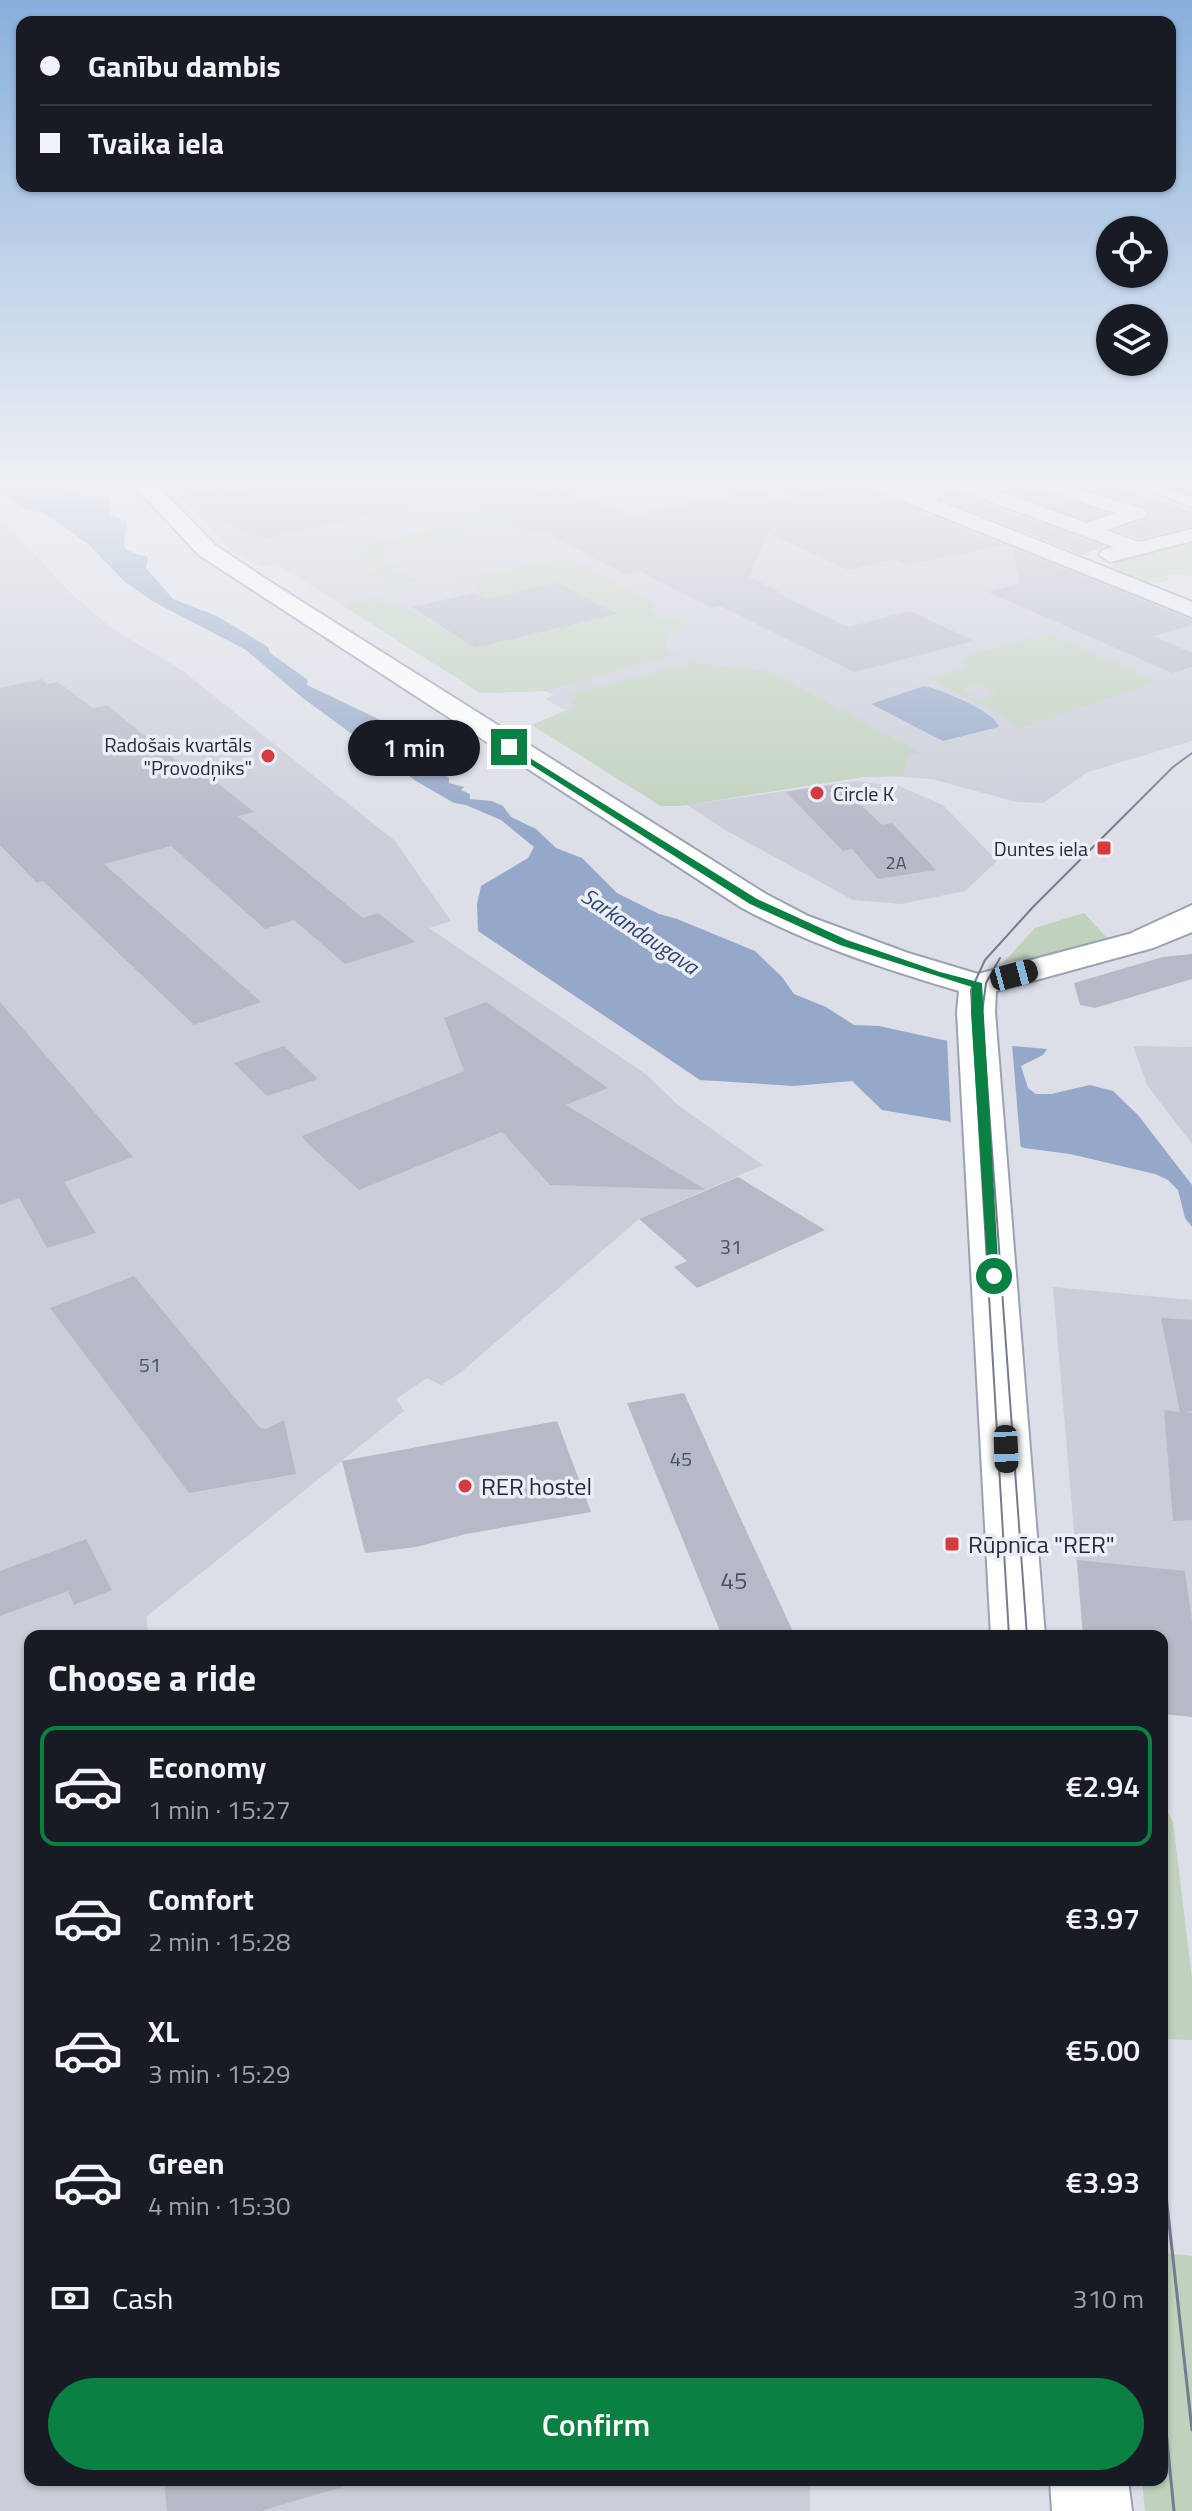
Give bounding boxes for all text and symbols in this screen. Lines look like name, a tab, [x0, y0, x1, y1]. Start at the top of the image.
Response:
text: Ganību dambis	[88, 43, 281, 89]
text: Tvaika iela	[88, 120, 224, 166]
map controls	[1096, 216, 1168, 376]
button: locate	[1096, 216, 1168, 288]
button: layers	[1096, 304, 1168, 376]
callout: 1 min	[349, 719, 481, 775]
text: 1 min	[383, 728, 445, 767]
place label: Radošais kvartāls "Provodņiks"	[104, 729, 252, 783]
route end	[491, 729, 527, 765]
marker: Radošais kvartāls "Provodņiks"	[259, 747, 277, 765]
place label: Circle K	[833, 778, 895, 809]
marker: Circle K	[808, 784, 826, 802]
place label: Duntes iela	[994, 833, 1088, 864]
marker: Duntes iela	[1095, 839, 1113, 857]
house number: 2A	[886, 849, 907, 876]
water label: Sarkandaugava	[574, 879, 707, 984]
car	[988, 957, 1040, 993]
house number: 31	[720, 1231, 742, 1262]
route start	[976, 1258, 1012, 1294]
house number: 51	[139, 1349, 161, 1380]
car	[993, 1425, 1019, 1473]
house number: 45	[670, 1443, 692, 1474]
place label: RER hostel	[481, 1468, 592, 1504]
marker: RER hostel	[456, 1477, 474, 1495]
place label: Rūpnīca "RER"	[968, 1526, 1115, 1562]
marker: Rūpnīca "RER"	[943, 1535, 961, 1553]
house number: 45	[721, 1562, 747, 1598]
text: Choose a ride	[48, 1650, 256, 1705]
text: Economy	[148, 1744, 266, 1790]
icon: car	[52, 1750, 124, 1822]
text: €2.94	[1066, 1763, 1140, 1809]
text: 1 min · 15:27	[148, 1790, 291, 1829]
text: Comfort	[148, 1876, 254, 1922]
icon: car	[52, 1882, 124, 1954]
text: €3.97	[1066, 1895, 1140, 1941]
text: 2 min · 15:28	[148, 1922, 291, 1961]
text: XL	[148, 2008, 179, 2054]
icon: car	[52, 2014, 124, 2086]
text: €5.00	[1066, 2027, 1140, 2073]
text: 3 min · 15:29	[148, 2054, 291, 2093]
text: Green	[148, 2140, 225, 2186]
icon: car	[52, 2146, 124, 2218]
text: €3.93	[1066, 2159, 1140, 2205]
text: 4 min · 15:30	[148, 2186, 291, 2225]
text: Cash	[112, 2275, 173, 2321]
icon: cash	[48, 2276, 92, 2320]
text: 310 m	[1073, 2279, 1144, 2318]
button: Confirm	[48, 2378, 1144, 2470]

